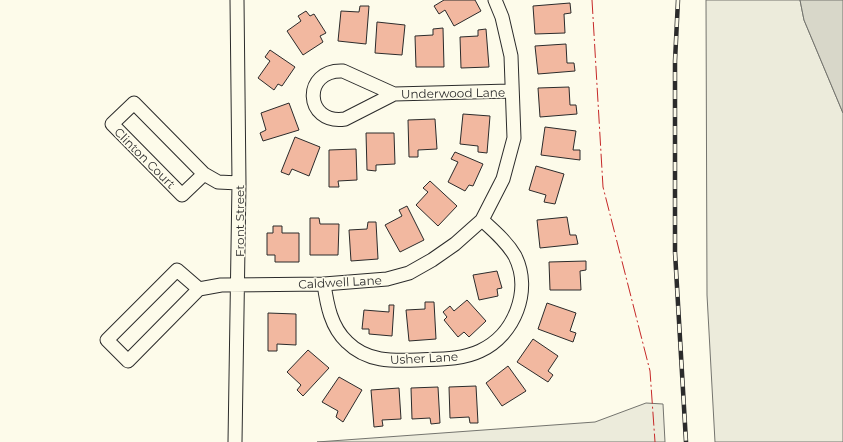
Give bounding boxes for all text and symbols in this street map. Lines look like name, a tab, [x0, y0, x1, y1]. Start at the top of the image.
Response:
street label: Underwood Lane	[401, 85, 505, 101]
street label: Clinton Court	[111, 124, 179, 192]
street label: Front Street	[232, 185, 247, 257]
street label: Caldwell Lane	[298, 272, 382, 292]
street label: Usher Lane	[390, 349, 458, 367]

